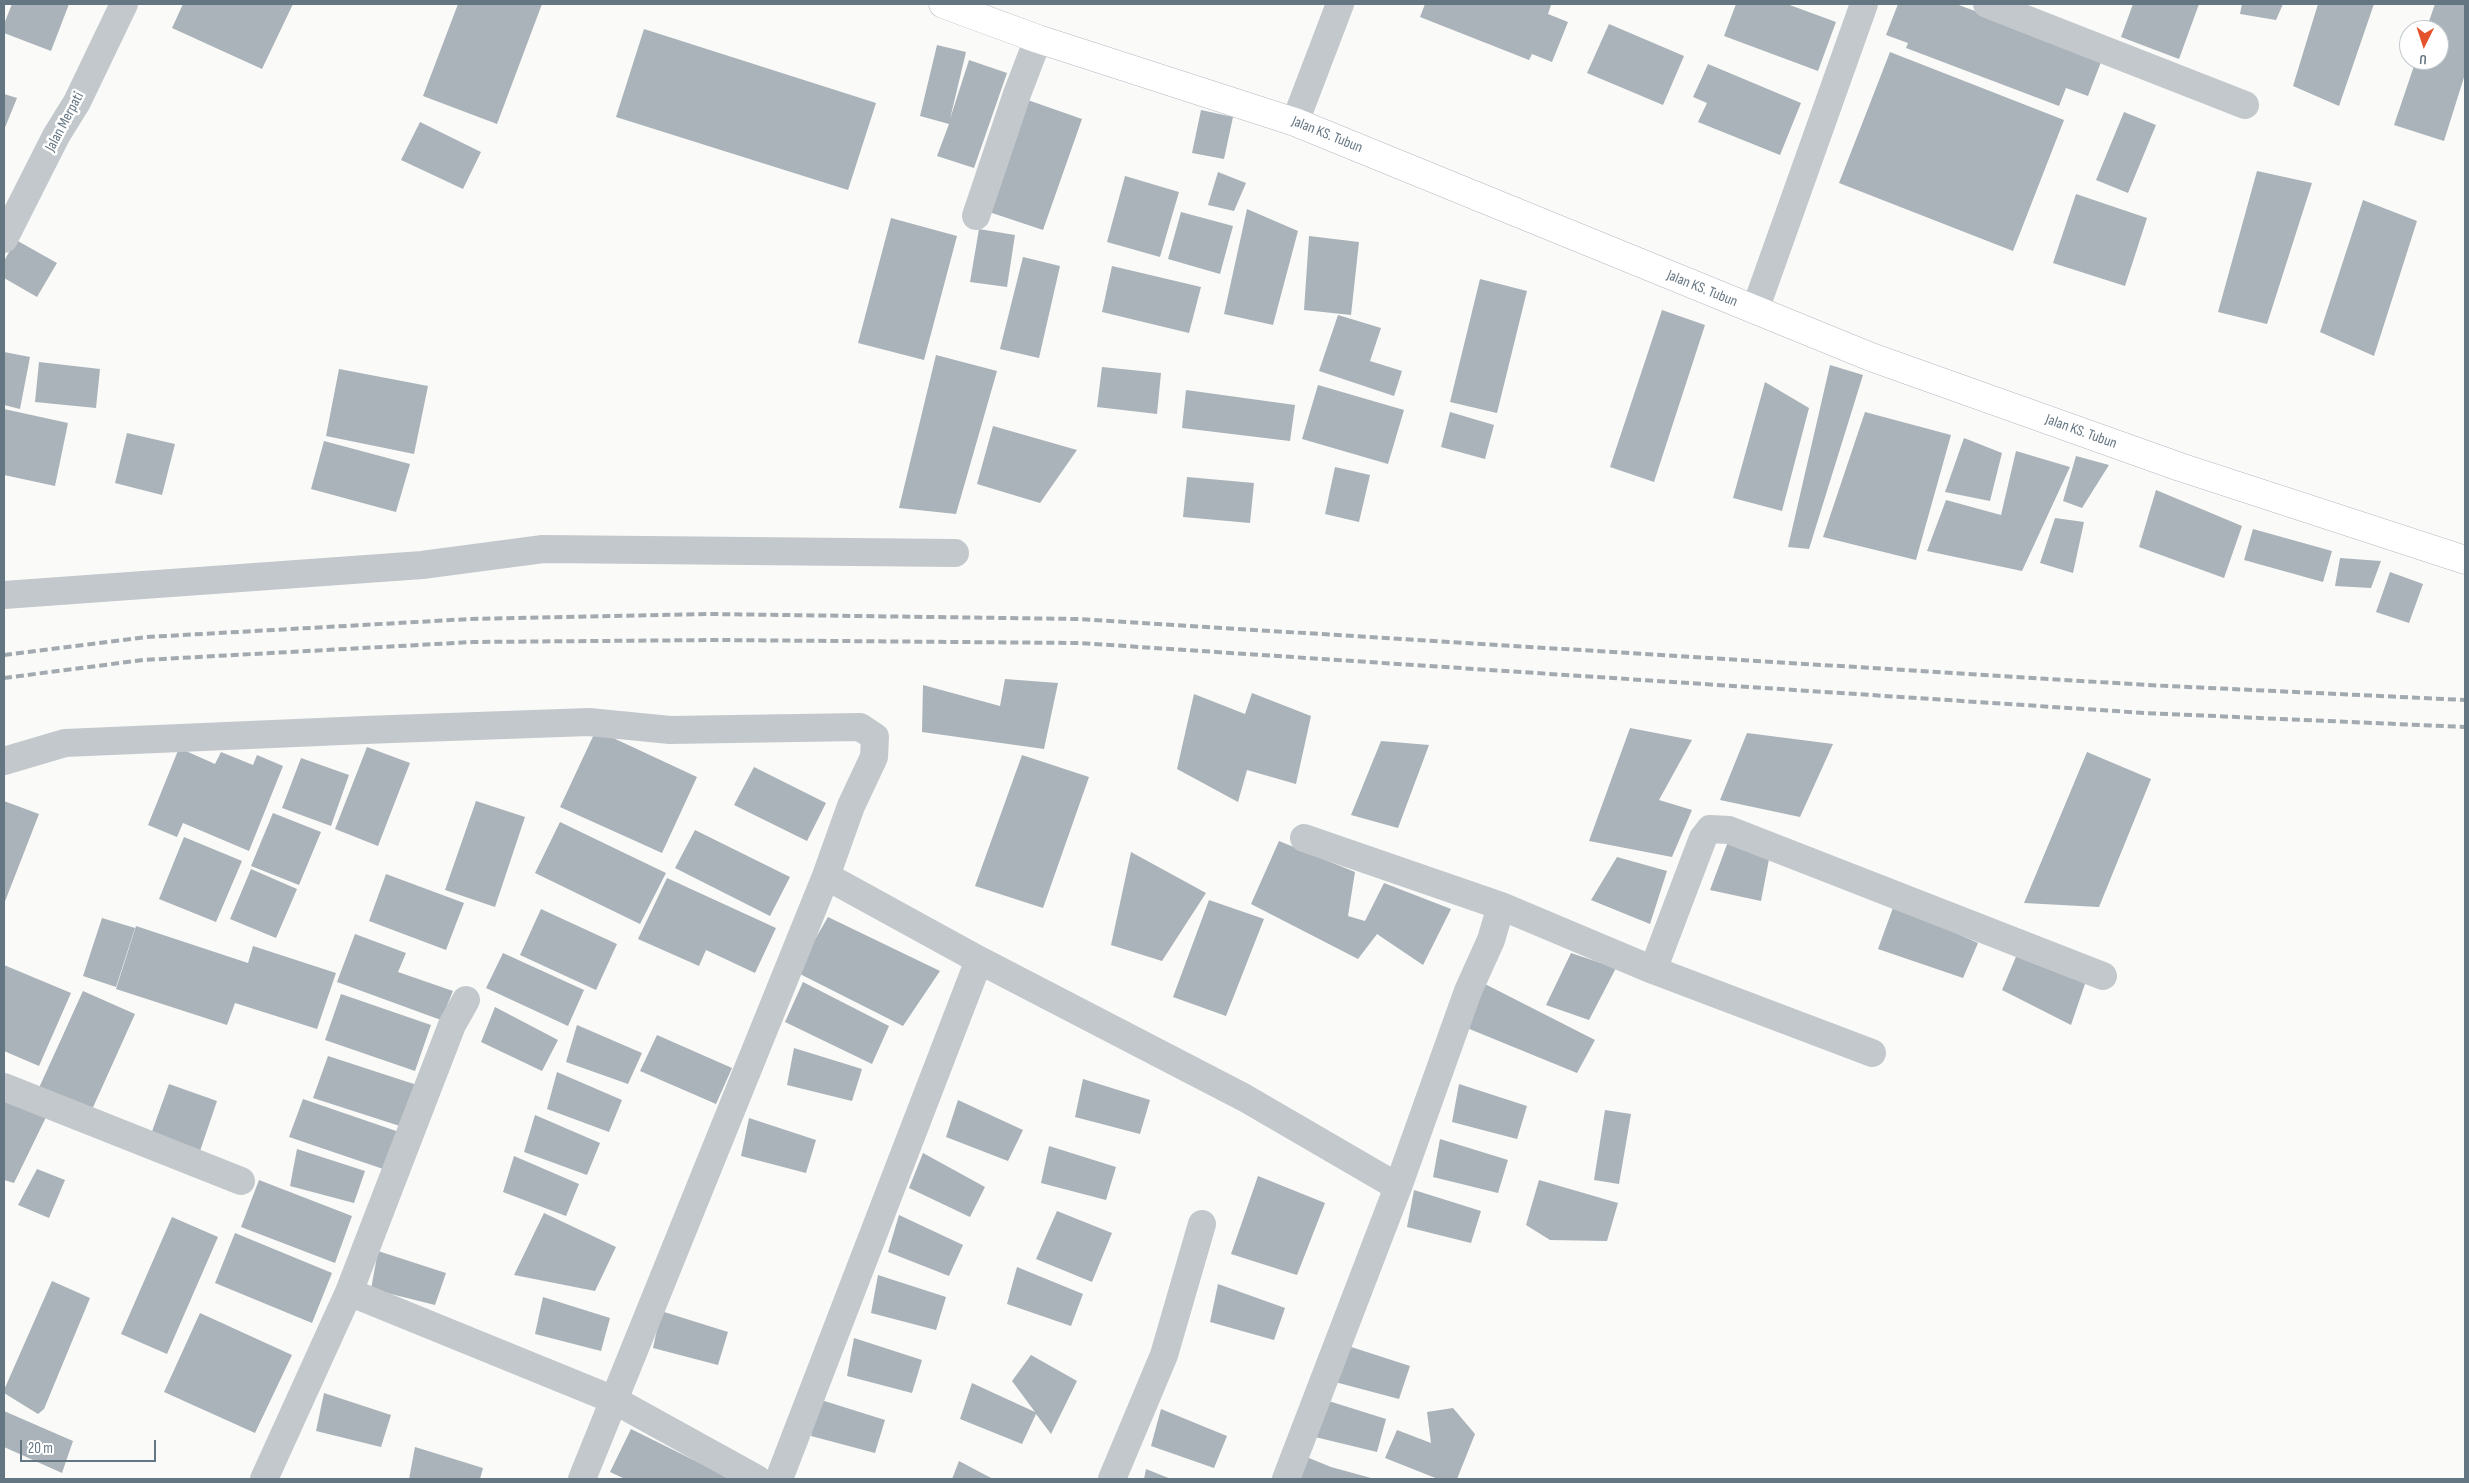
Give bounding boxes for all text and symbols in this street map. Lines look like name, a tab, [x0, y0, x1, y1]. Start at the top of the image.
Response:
north arrow	[2399, 20, 2449, 70]
text: U	[2419, 51, 2427, 68]
street label: Jalan Merpati	[42, 89, 88, 155]
street label: Jalan KS. Tubun	[1289, 113, 1365, 157]
street label: Jalan KS. Tubun	[1664, 267, 1740, 311]
street label: Jalan KS. Tubun	[2043, 411, 2119, 453]
scale bar	[22, 1430, 159, 1462]
text: 20 m	[28, 1439, 53, 1458]

